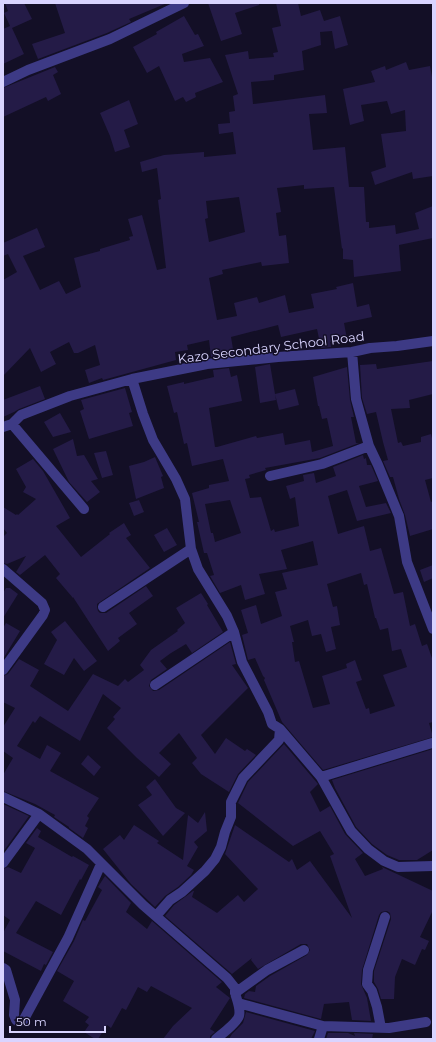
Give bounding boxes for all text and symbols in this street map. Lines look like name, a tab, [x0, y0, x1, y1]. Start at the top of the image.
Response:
street label: Kazo Secondary School Road	[177, 328, 365, 366]
scale bar	[10, 1008, 105, 1034]
text: 50 m	[16, 1014, 47, 1029]

